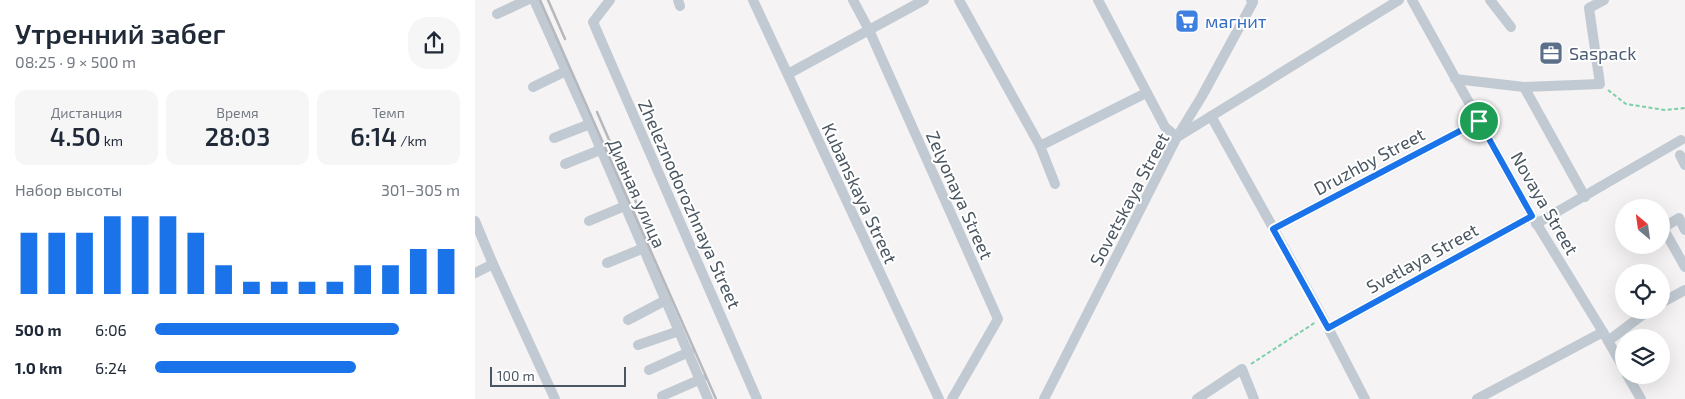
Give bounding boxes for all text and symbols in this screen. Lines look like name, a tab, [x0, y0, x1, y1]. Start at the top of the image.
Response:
supermarket icon: магнит	[1174, 8, 1200, 34]
place label: магнит	[1205, 10, 1267, 32]
text: Утренний забег	[15, 16, 226, 50]
button: share	[408, 17, 460, 69]
office icon: Saspack	[1538, 40, 1564, 66]
place label: Saspack	[1569, 42, 1636, 64]
text: 08:25 · 9 × 500 m	[15, 52, 136, 71]
street label: Zheleznodorozhnaya Street	[634, 96, 746, 312]
pin	[1458, 100, 1500, 142]
text: Дистанция	[51, 104, 122, 121]
text: Время	[216, 104, 259, 121]
text: Темп	[372, 104, 405, 121]
icon: arrive	[1465, 107, 1493, 135]
street label: Kubanskaya Street	[818, 119, 902, 267]
text: 4.50	[50, 121, 101, 151]
text: 28:03	[205, 121, 270, 151]
text: 6:14	[350, 121, 397, 151]
street label: Druzhby Street	[1310, 122, 1428, 199]
street label: Zelyonaya Street	[922, 127, 998, 263]
street label: Sovetskaya Street	[1085, 129, 1173, 269]
text: km	[101, 132, 123, 149]
text: /km	[397, 132, 427, 149]
street label: Дивная улица	[603, 135, 671, 251]
street label: Novaya Street	[1507, 147, 1583, 259]
text: Набор высоты	[15, 180, 122, 199]
text: 301–305 m	[381, 180, 460, 199]
north arrow	[1615, 199, 1670, 254]
map controls	[1615, 199, 1670, 384]
street label: Svetlaya Street	[1362, 218, 1482, 298]
button: locate	[1615, 264, 1670, 319]
text: 500 m	[15, 320, 62, 339]
text: 6:06	[95, 320, 127, 339]
button: layers	[1615, 329, 1670, 384]
text: 1.0 km	[15, 358, 62, 377]
text: 6:24	[95, 358, 127, 377]
scale bar	[490, 364, 626, 387]
text: 100 m	[497, 367, 535, 384]

